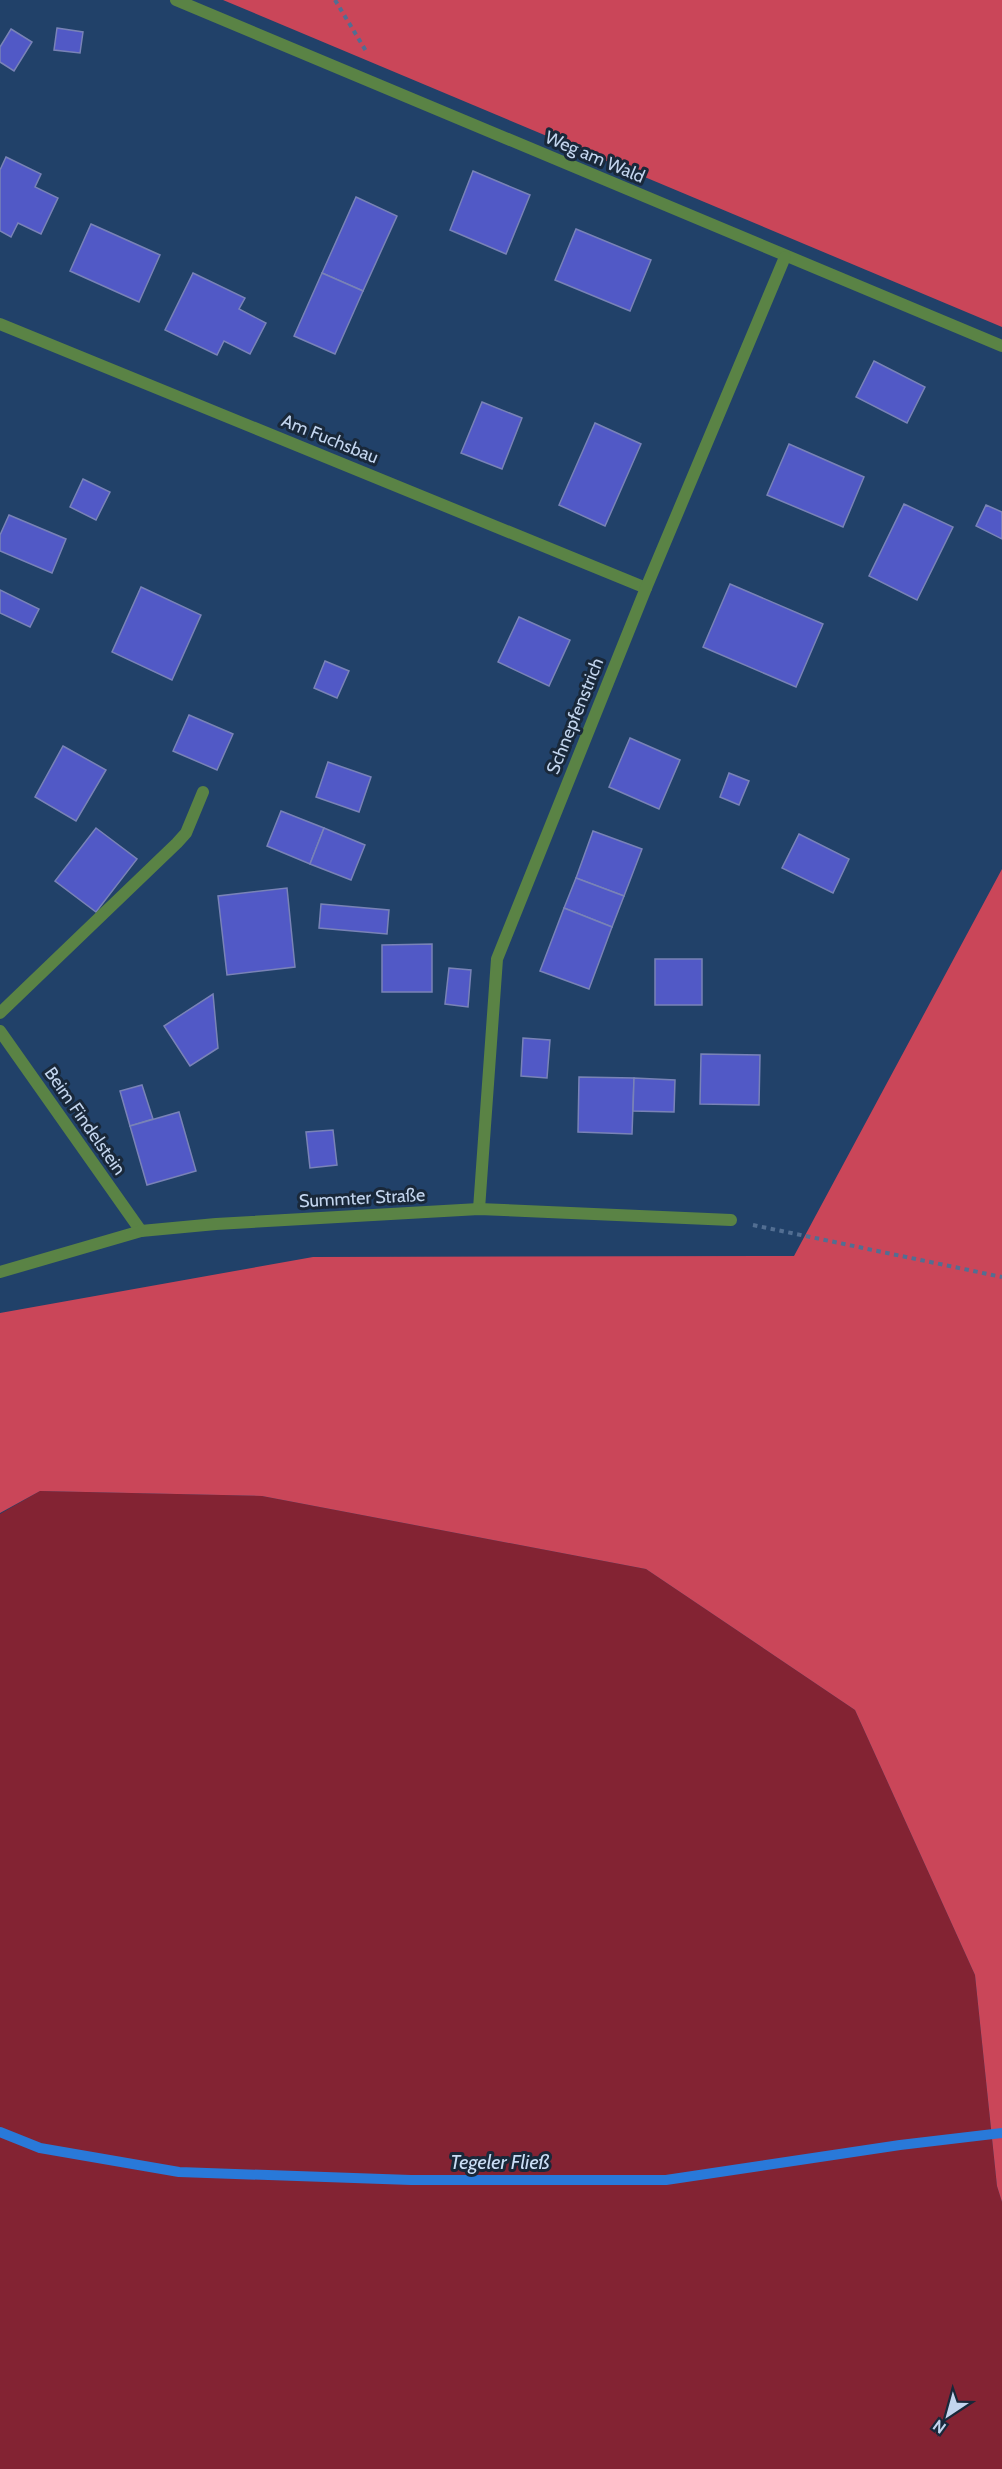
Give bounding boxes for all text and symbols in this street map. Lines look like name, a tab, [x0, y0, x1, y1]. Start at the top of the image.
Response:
street label: Weg am Wald	[542, 126, 648, 188]
street label: Am Fuchsbau	[278, 410, 382, 468]
street label: Schnepfenstrich	[542, 655, 608, 777]
street label: Beim Findelstein	[40, 1063, 130, 1179]
street label: Summter Straße	[298, 1184, 426, 1212]
water label: Tegeler Fließ	[450, 2150, 550, 2174]
north arrow	[918, 2385, 978, 2445]
text: N	[929, 2416, 950, 2438]

